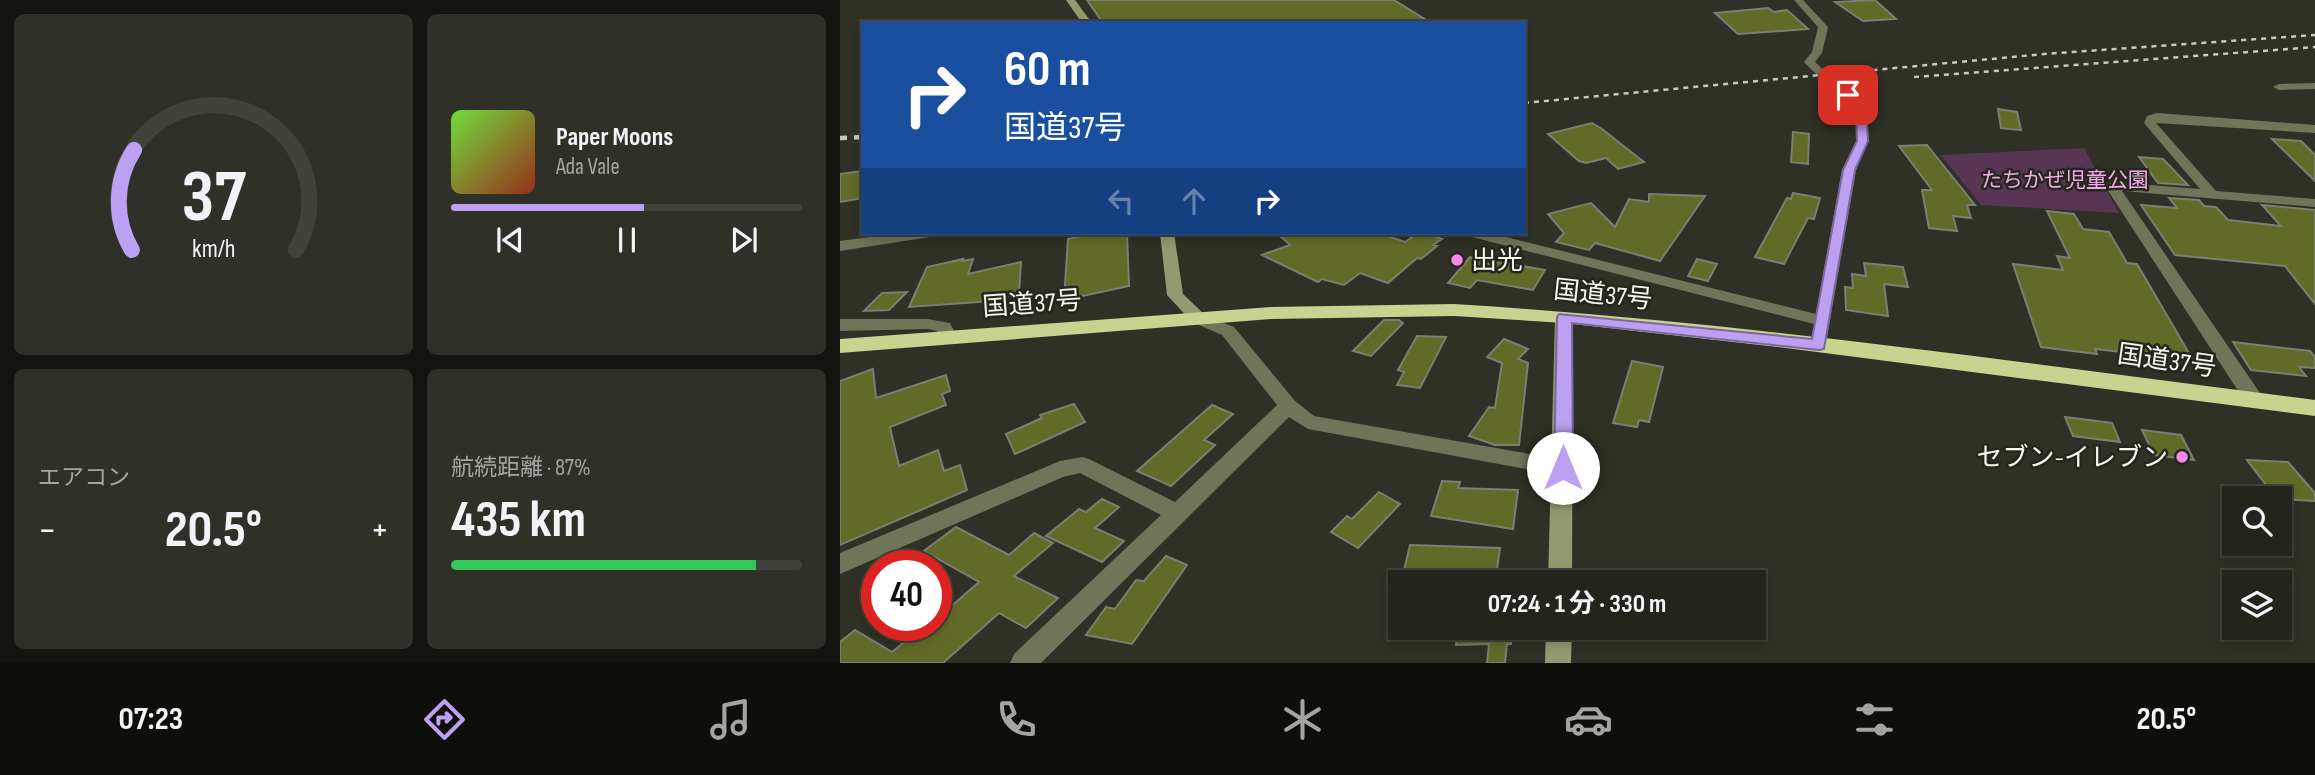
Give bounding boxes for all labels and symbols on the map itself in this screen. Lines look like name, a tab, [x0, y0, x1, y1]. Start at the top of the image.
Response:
pin	[1818, 65, 1878, 125]
park label: たちかぜ児童公園	[1981, 168, 2149, 193]
place label: 出光	[1471, 246, 1523, 277]
marker: 出光	[1449, 252, 1465, 268]
street label: 国道37号	[1552, 275, 1654, 316]
street label: 国道37号	[981, 286, 1083, 323]
street label: 国道37号	[2115, 339, 2218, 384]
position arrow	[1526, 431, 1600, 505]
place label: セブン-イレブン	[1976, 443, 2168, 474]
marker: セブン-イレブン	[2174, 449, 2190, 465]
speed limit sign: 40	[861, 550, 952, 641]

